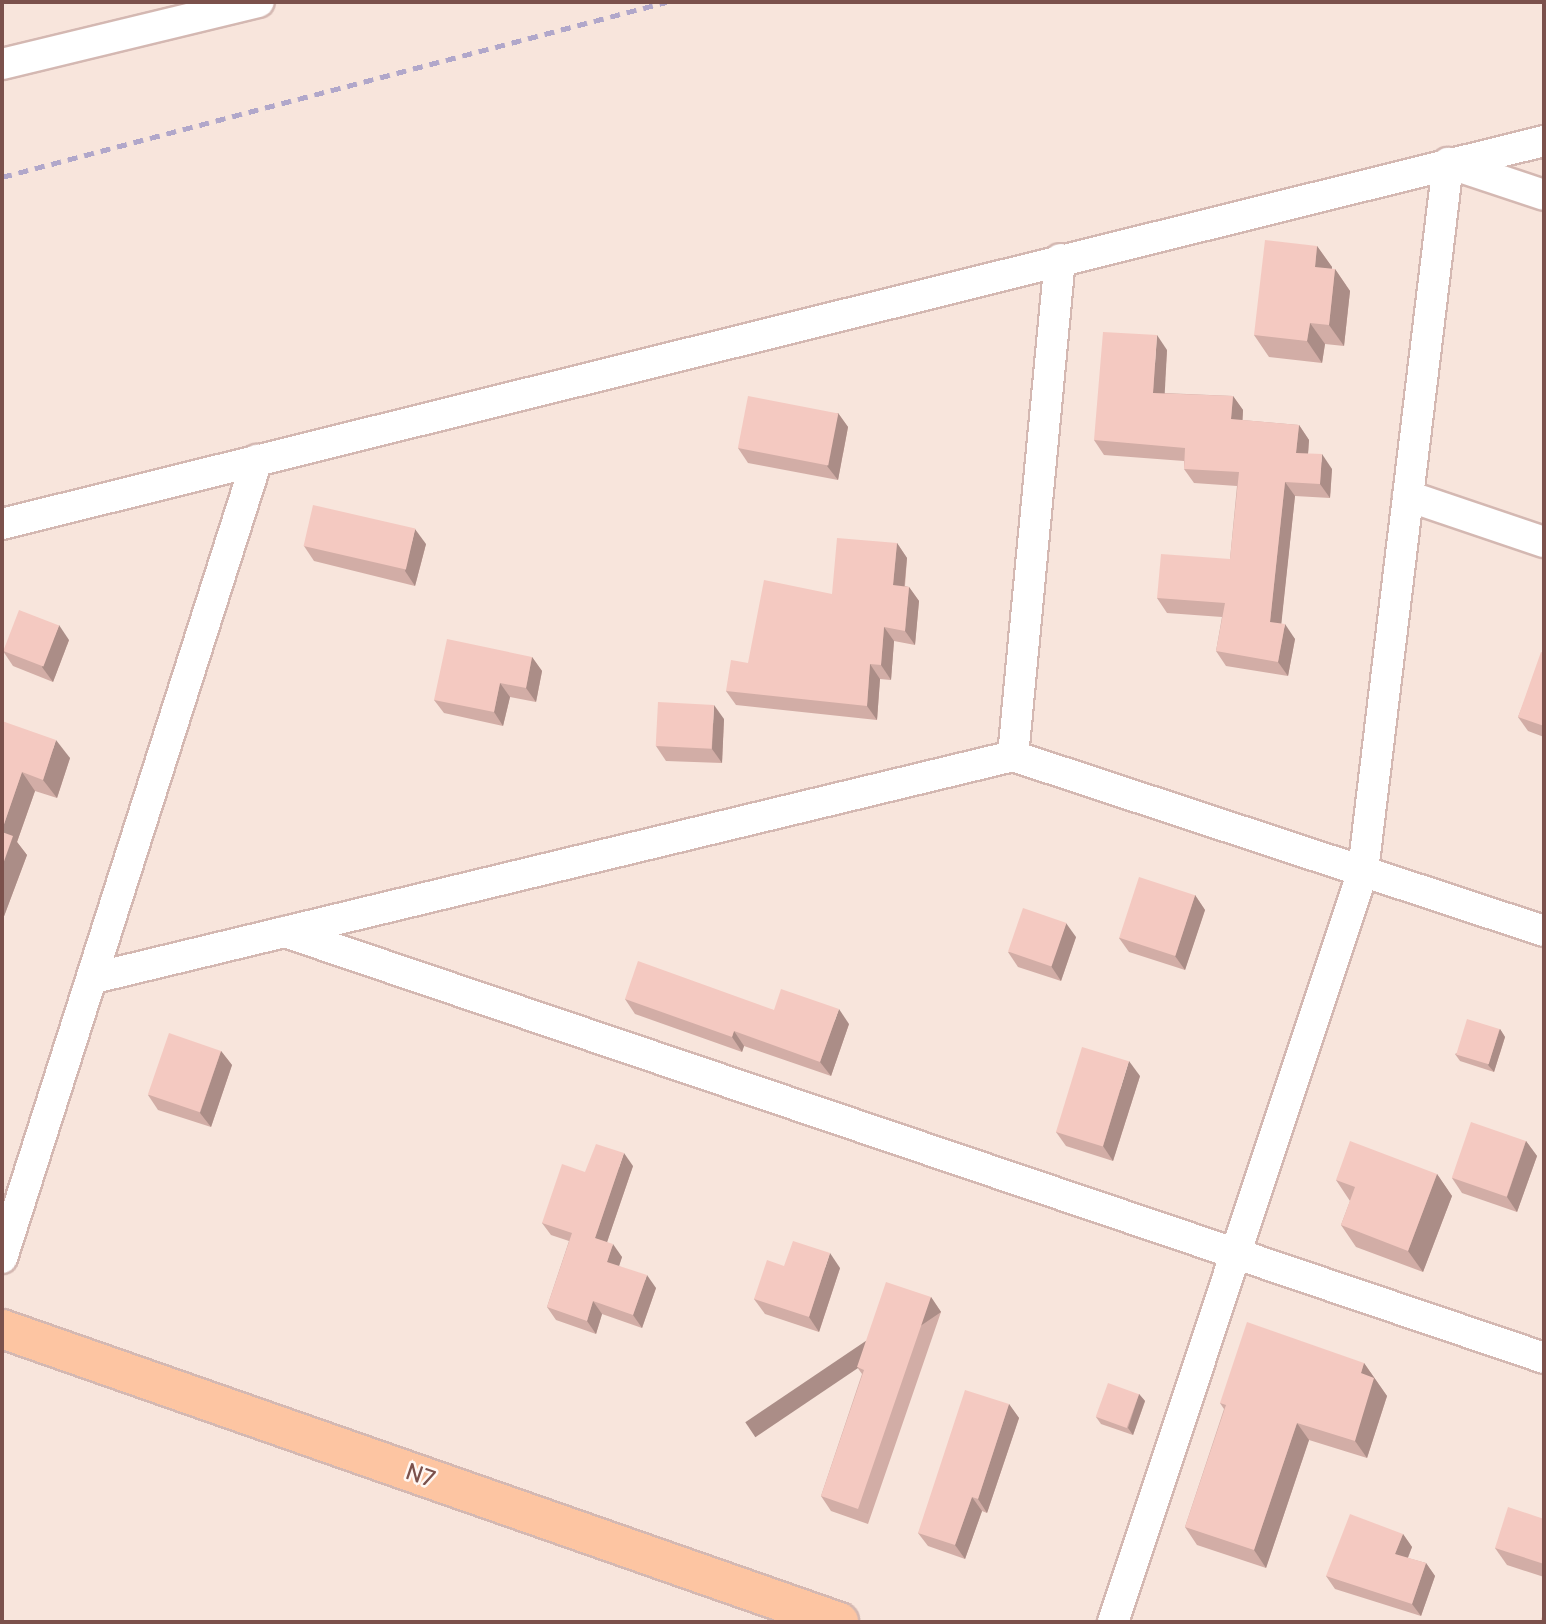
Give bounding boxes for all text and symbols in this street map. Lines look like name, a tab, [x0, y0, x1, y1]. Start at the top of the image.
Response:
street label: N7	[402, 1458, 438, 1494]

